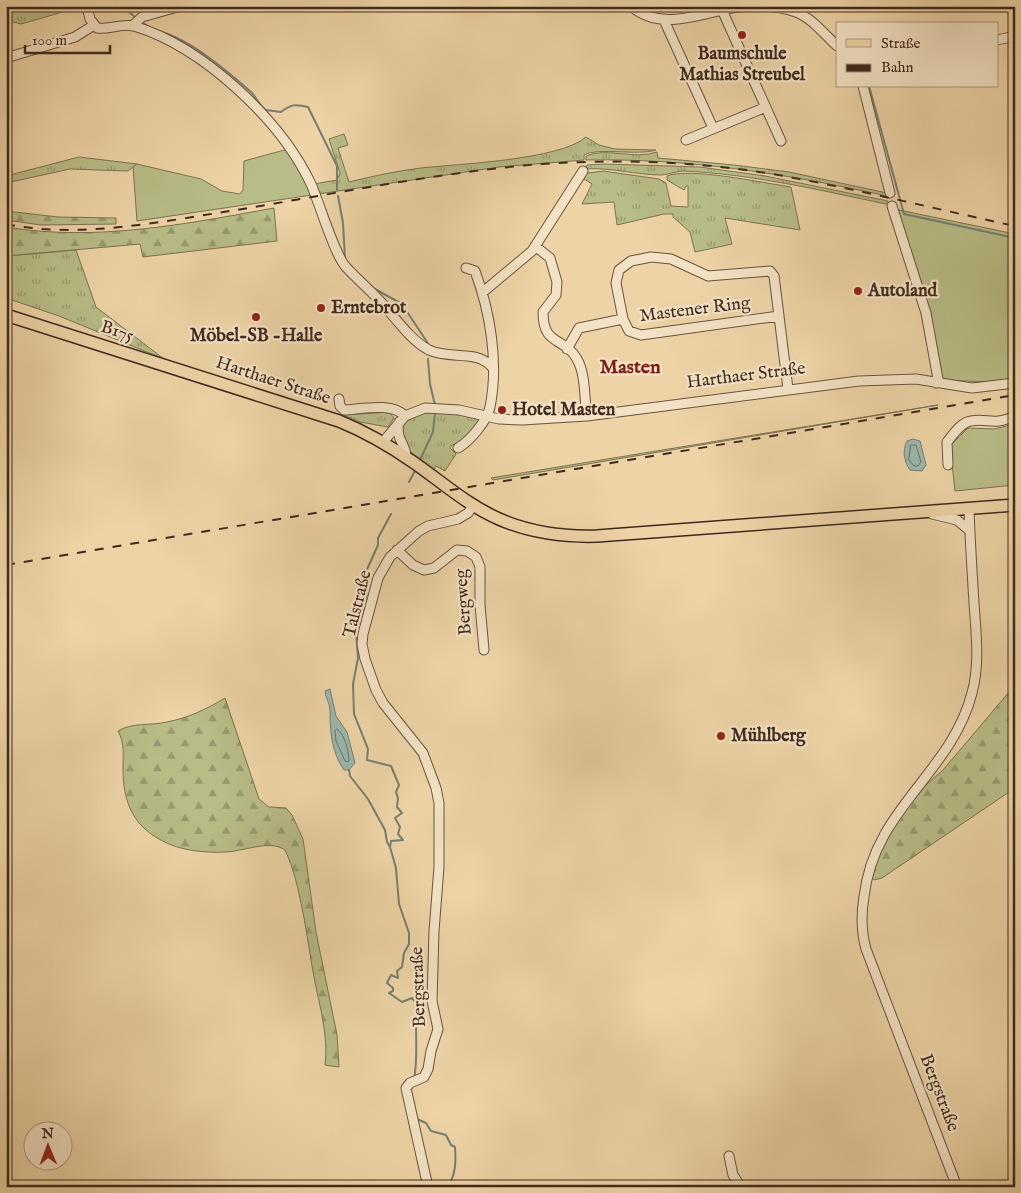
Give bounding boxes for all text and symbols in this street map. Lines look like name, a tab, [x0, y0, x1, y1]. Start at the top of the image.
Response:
scale bar	[25, 22, 110, 54]
legend	[836, 22, 998, 88]
marker: Baumschule Mathias Streubel	[736, 29, 748, 41]
text: 100 m	[32, 31, 68, 50]
text: Straße	[881, 34, 921, 53]
place label: Baumschule Mathias Streubel	[679, 43, 806, 87]
text: Bahn	[881, 58, 913, 77]
place label: Autoland	[867, 280, 938, 303]
marker: Autoland	[852, 285, 864, 297]
street label: Mastener Ring	[638, 292, 752, 328]
place label: Erntebrot	[331, 297, 407, 320]
marker: Erntebrot	[315, 302, 327, 314]
marker: Möbel-SB -Halle	[250, 311, 262, 323]
street label: B175	[97, 316, 137, 348]
place label: Möbel-SB -Halle	[190, 325, 323, 348]
street label: Harthaer Straße	[213, 352, 333, 410]
district label: Masten	[599, 355, 661, 380]
street label: Harthaer Straße	[685, 357, 807, 395]
place label: Hotel Masten	[512, 399, 616, 422]
marker: Hotel Masten	[496, 404, 508, 416]
street label: Talstraße	[339, 568, 377, 640]
street label: Bergweg	[450, 568, 478, 636]
place label: Mühlberg	[731, 725, 807, 748]
marker: Mühlberg	[715, 730, 727, 742]
street label: Bergstraße	[406, 946, 432, 1028]
street label: Bergstraße	[914, 1051, 964, 1135]
north arrow	[22, 1120, 72, 1170]
text: N	[41, 1125, 54, 1143]

